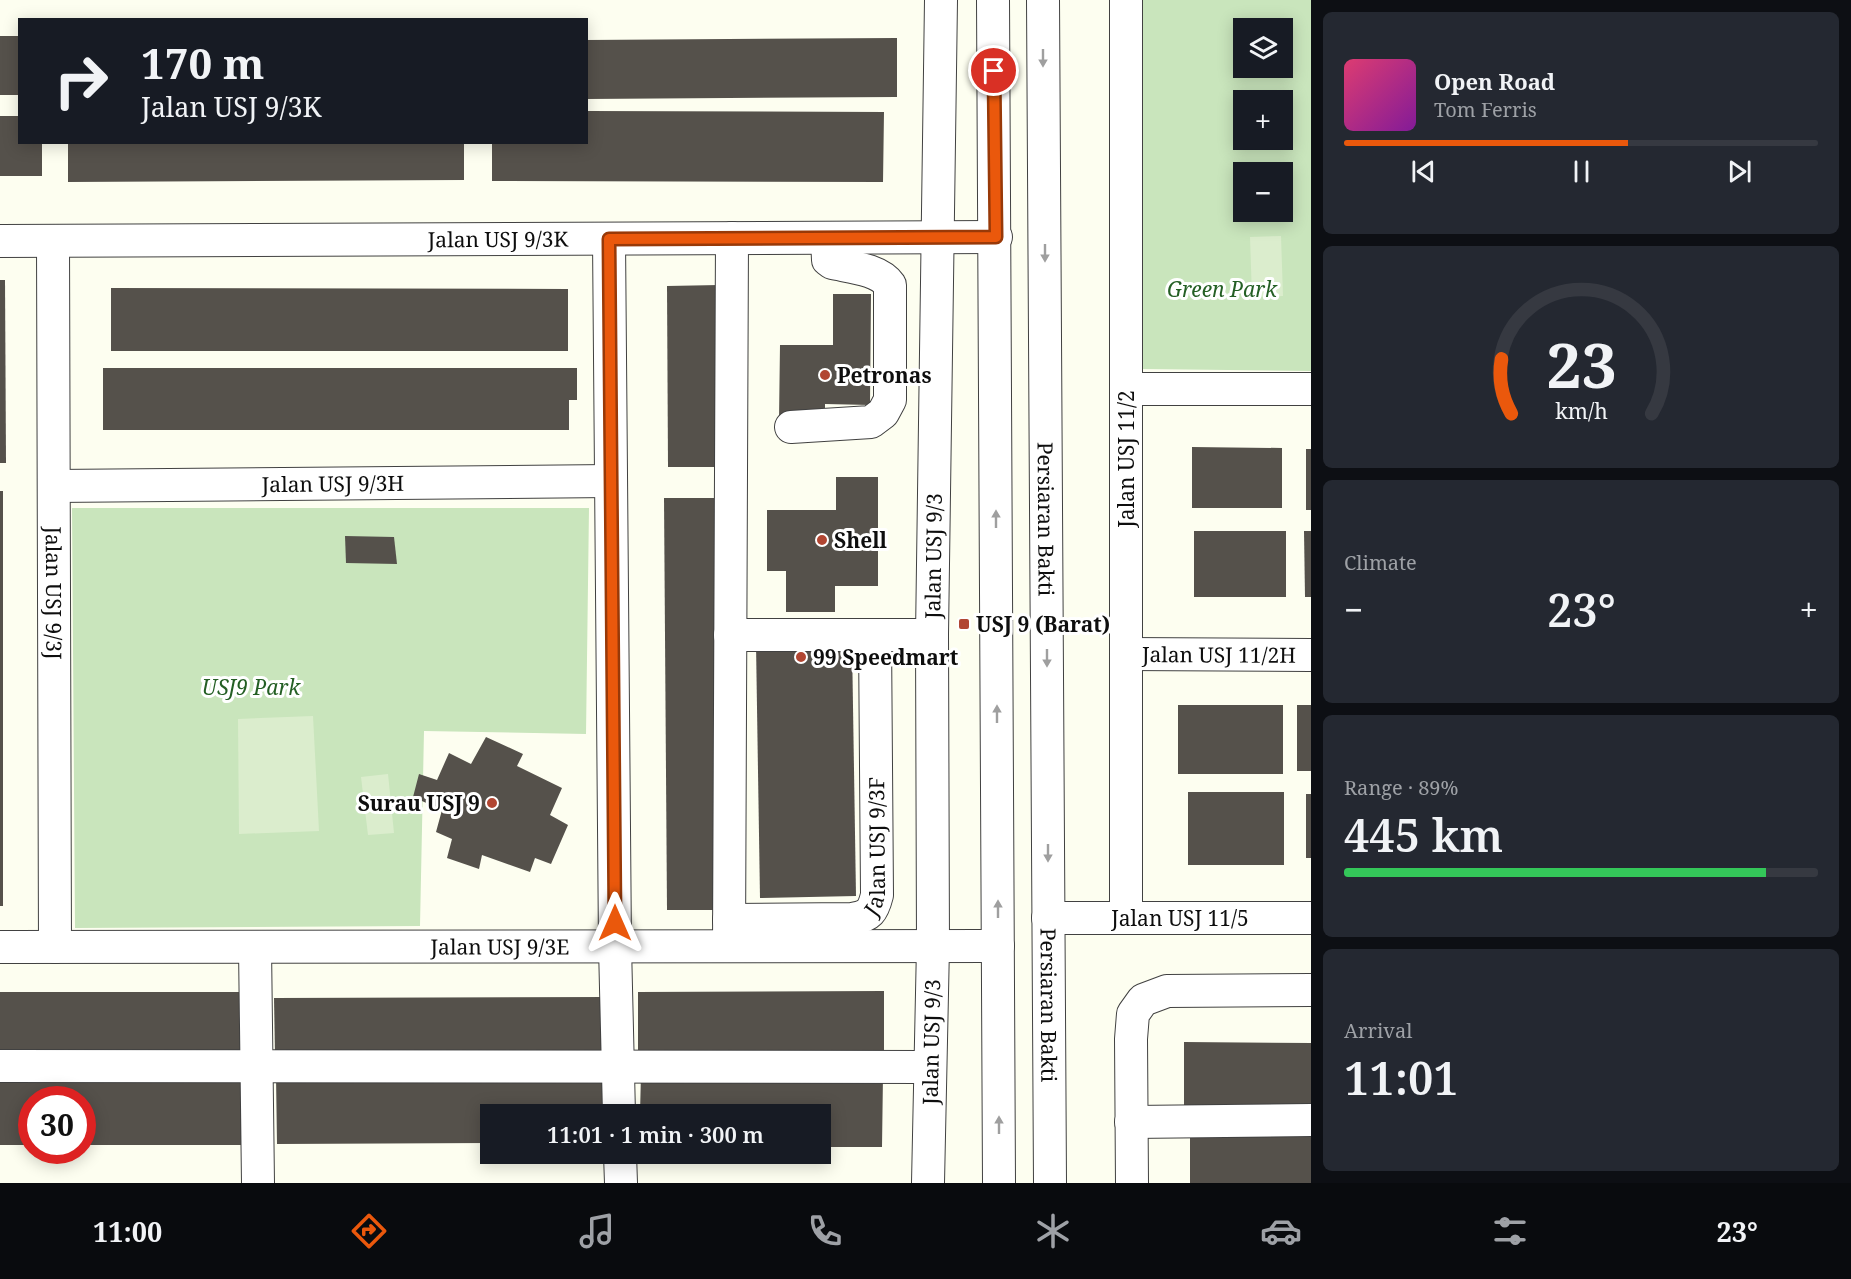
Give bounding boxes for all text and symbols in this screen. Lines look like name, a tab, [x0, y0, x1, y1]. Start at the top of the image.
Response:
map controls	[1233, 18, 1293, 222]
button: layers	[1233, 18, 1293, 78]
text: 170 m	[141, 34, 265, 91]
icon: right	[42, 42, 120, 120]
pin	[968, 45, 1019, 96]
one-way arrow	[1039, 49, 1048, 68]
icon: arrive	[977, 54, 1010, 87]
text: Open Road	[1434, 66, 1555, 96]
text: Jalan USJ 9/3K	[141, 88, 321, 125]
button: +	[1233, 90, 1293, 150]
text: Tom Ferris	[1434, 96, 1537, 123]
icon: previous	[1407, 155, 1440, 188]
icon: pause	[1565, 155, 1598, 188]
icon: next	[1723, 155, 1756, 188]
button: −	[1233, 162, 1293, 222]
street label: Jalan USJ 9/3K	[427, 225, 569, 253]
one-way arrow	[1040, 244, 1049, 263]
park label: Green Park	[1167, 275, 1278, 303]
text: 23	[1546, 321, 1616, 406]
place label: Petronas	[837, 361, 932, 389]
marker: Petronas	[818, 368, 832, 382]
street label: Jalan USJ 11/2	[1112, 390, 1140, 529]
text: km/h	[1555, 397, 1608, 426]
street label: Persiaran Bakti	[1032, 442, 1061, 596]
street label: Jalan USJ 9/3H	[261, 469, 404, 498]
street label: Jalan USJ 9/3	[918, 493, 948, 620]
one-way arrow	[991, 509, 1001, 528]
street label: Jalan USJ 9/3J	[40, 525, 68, 660]
place label: Shell	[834, 526, 888, 554]
marker: Shell	[815, 533, 829, 547]
text: Climate	[1344, 549, 1417, 576]
text: 23°	[1547, 579, 1616, 640]
text: −	[1344, 587, 1363, 632]
text: +	[1800, 587, 1818, 632]
place label: USJ 9 (Barat)	[976, 610, 1110, 638]
marker: USJ 9 (Barat)	[957, 617, 971, 631]
street label: Jalan USJ 11/2H	[1141, 640, 1296, 669]
place label: 99 Speedmart	[813, 643, 959, 671]
one-way arrow	[1042, 649, 1052, 668]
marker: 99 Speedmart	[794, 650, 808, 664]
park label: USJ9 Park	[202, 673, 301, 701]
one-way arrow	[992, 704, 1002, 723]
text: Range · 89%	[1344, 774, 1458, 801]
street label: Jalan USJ 9/3F	[857, 777, 891, 922]
place label: Surau USJ 9	[358, 789, 480, 817]
marker: Surau USJ 9	[485, 796, 499, 810]
text: 445 km	[1344, 804, 1503, 865]
one-way arrow	[1043, 844, 1053, 863]
position arrow	[583, 891, 647, 955]
one-way arrow	[993, 899, 1003, 918]
street label: Jalan USJ 11/5	[1110, 904, 1249, 932]
street label: Persiaran Bakti	[1034, 928, 1063, 1082]
street label: Jalan USJ 9/3E	[430, 932, 569, 961]
street label: Jalan USJ 9/3	[916, 979, 946, 1106]
text: Arrival	[1344, 1017, 1412, 1044]
text: 11:01	[1344, 1047, 1459, 1108]
speed limit sign: 30	[18, 1086, 96, 1164]
one-way arrow	[994, 1115, 1004, 1134]
text: 11:01 · 1 min · 300 m	[547, 1119, 764, 1149]
icon: directions	[348, 1210, 390, 1252]
icon: music	[576, 1210, 618, 1252]
icon: phone	[804, 1210, 846, 1252]
icon: climate	[1032, 1210, 1074, 1252]
icon: car	[1260, 1210, 1302, 1252]
icon: filters	[1489, 1210, 1531, 1252]
text: 11:00	[93, 1213, 162, 1250]
text: 23°	[1717, 1213, 1758, 1250]

